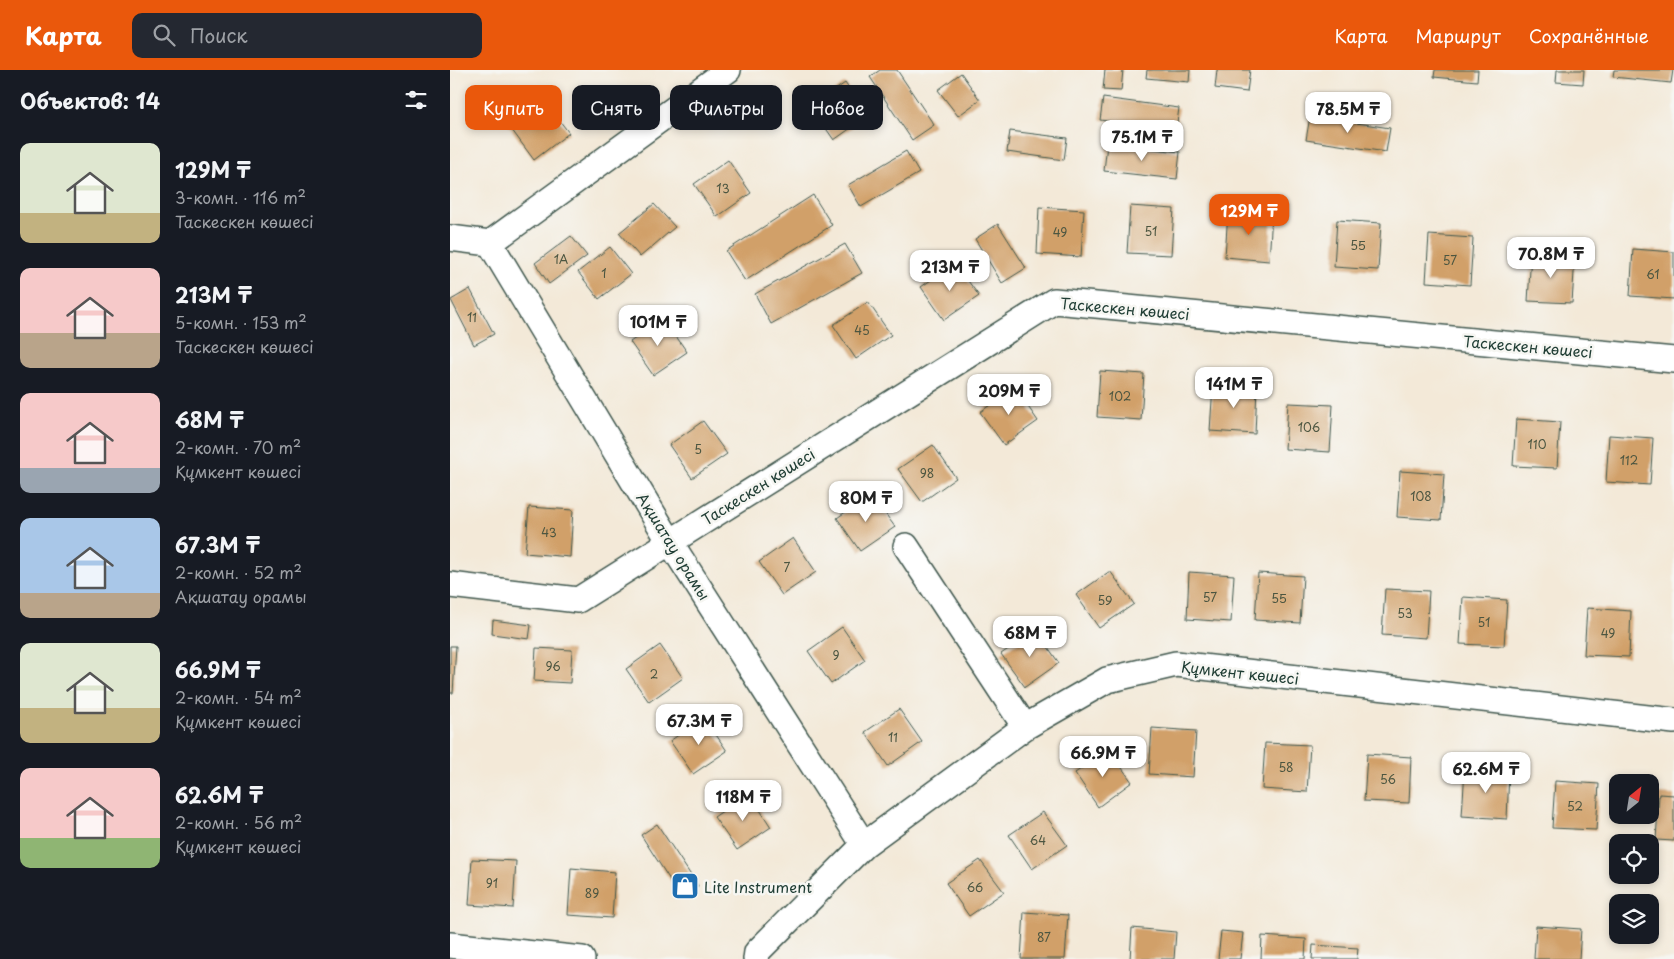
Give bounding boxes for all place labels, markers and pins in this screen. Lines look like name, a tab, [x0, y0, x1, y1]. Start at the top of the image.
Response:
pin: 78.5M ₸	[1302, 92, 1394, 134]
pin: 75.1M ₸	[1096, 119, 1188, 162]
pin: 129M ₸	[1208, 194, 1290, 236]
pin: 70.8M ₸	[1505, 236, 1597, 279]
pin: 213M ₸	[909, 250, 991, 292]
pin: 101M ₸	[617, 304, 699, 347]
pin: 141M ₸	[1193, 366, 1275, 409]
pin: 209M ₸	[968, 374, 1050, 416]
pin: 80M ₸	[831, 480, 901, 523]
pin: 68M ₸	[995, 616, 1065, 658]
pin: 67.3M ₸	[653, 704, 745, 746]
pin: 66.9M ₸	[1057, 736, 1149, 778]
pin: 62.6M ₸	[1440, 752, 1532, 794]
pin: 118M ₸	[702, 780, 784, 822]
shop icon: Lite Instrument	[670, 871, 700, 901]
place label: Lite Instrument	[704, 875, 812, 898]

